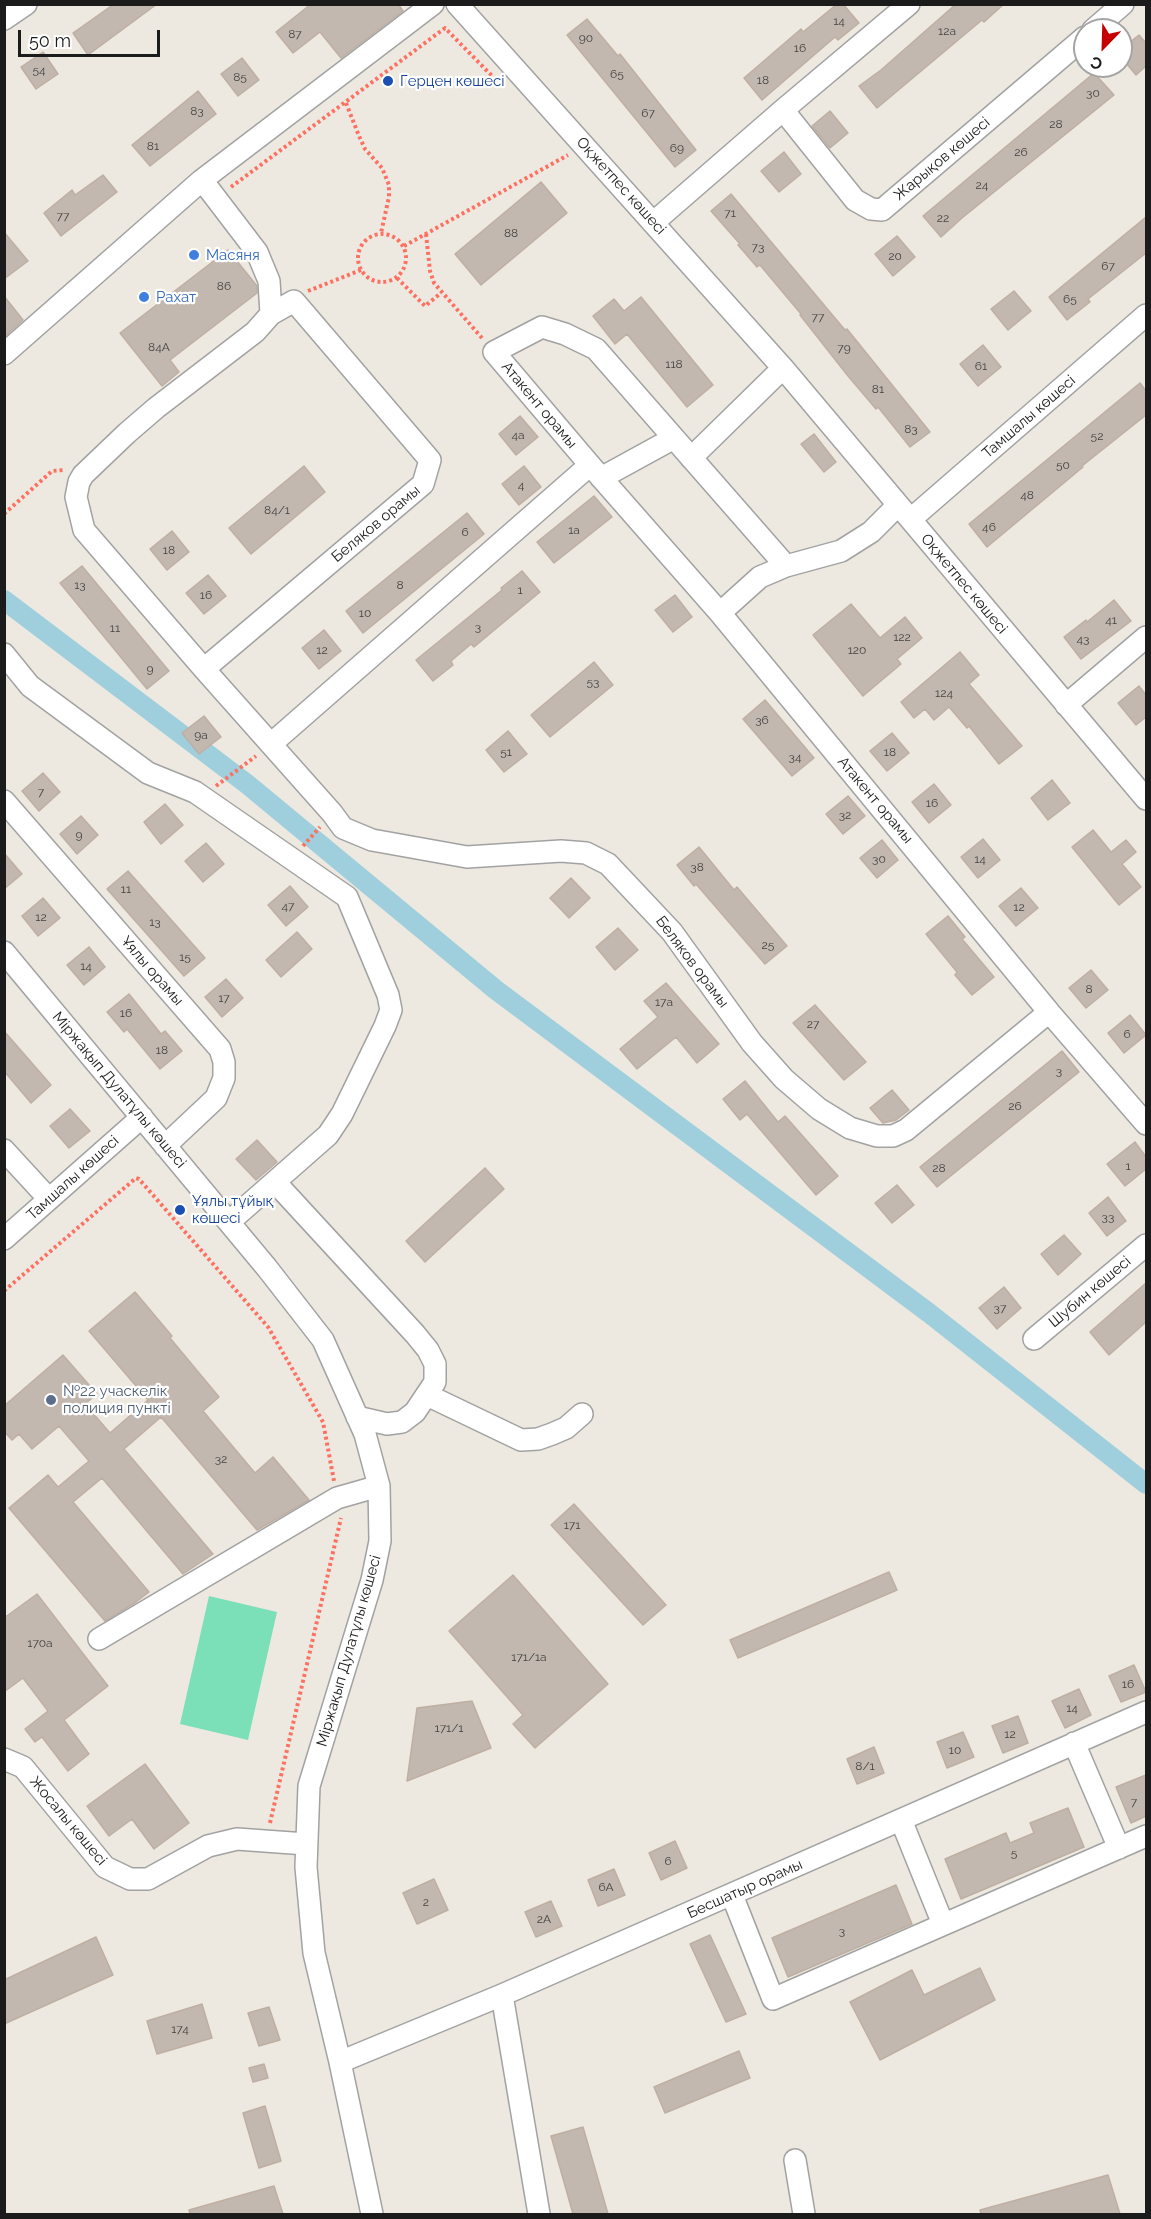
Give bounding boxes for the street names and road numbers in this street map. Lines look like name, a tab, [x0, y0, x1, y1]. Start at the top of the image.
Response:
street label: Жарықов көшесі	[890, 114, 994, 204]
street label: Оқжетпес көшесі	[572, 134, 670, 238]
street label: Атакент орамы	[497, 358, 581, 452]
street label: Тамшалы көшесі	[979, 372, 1079, 462]
street label: Беляков орамы	[328, 482, 424, 566]
street label: Оқжетпес көшесі	[917, 530, 1011, 638]
street label: Атакент орамы	[833, 753, 917, 847]
street label: Беляков орамы	[652, 913, 732, 1011]
street label: Ұялы орамы	[117, 933, 187, 1009]
street label: Міржақып Дулатұлы көшесі	[48, 1008, 190, 1172]
street label: Тамшалы көшесі	[23, 1132, 123, 1224]
street label: Шубин көшесі	[1045, 1252, 1135, 1332]
street label: Міржақып Дулатұлы көшесі	[313, 1553, 385, 1749]
street label: Жосалы көшесі	[26, 1773, 110, 1869]
street label: Бесшатыр орамы	[685, 1856, 805, 1922]

